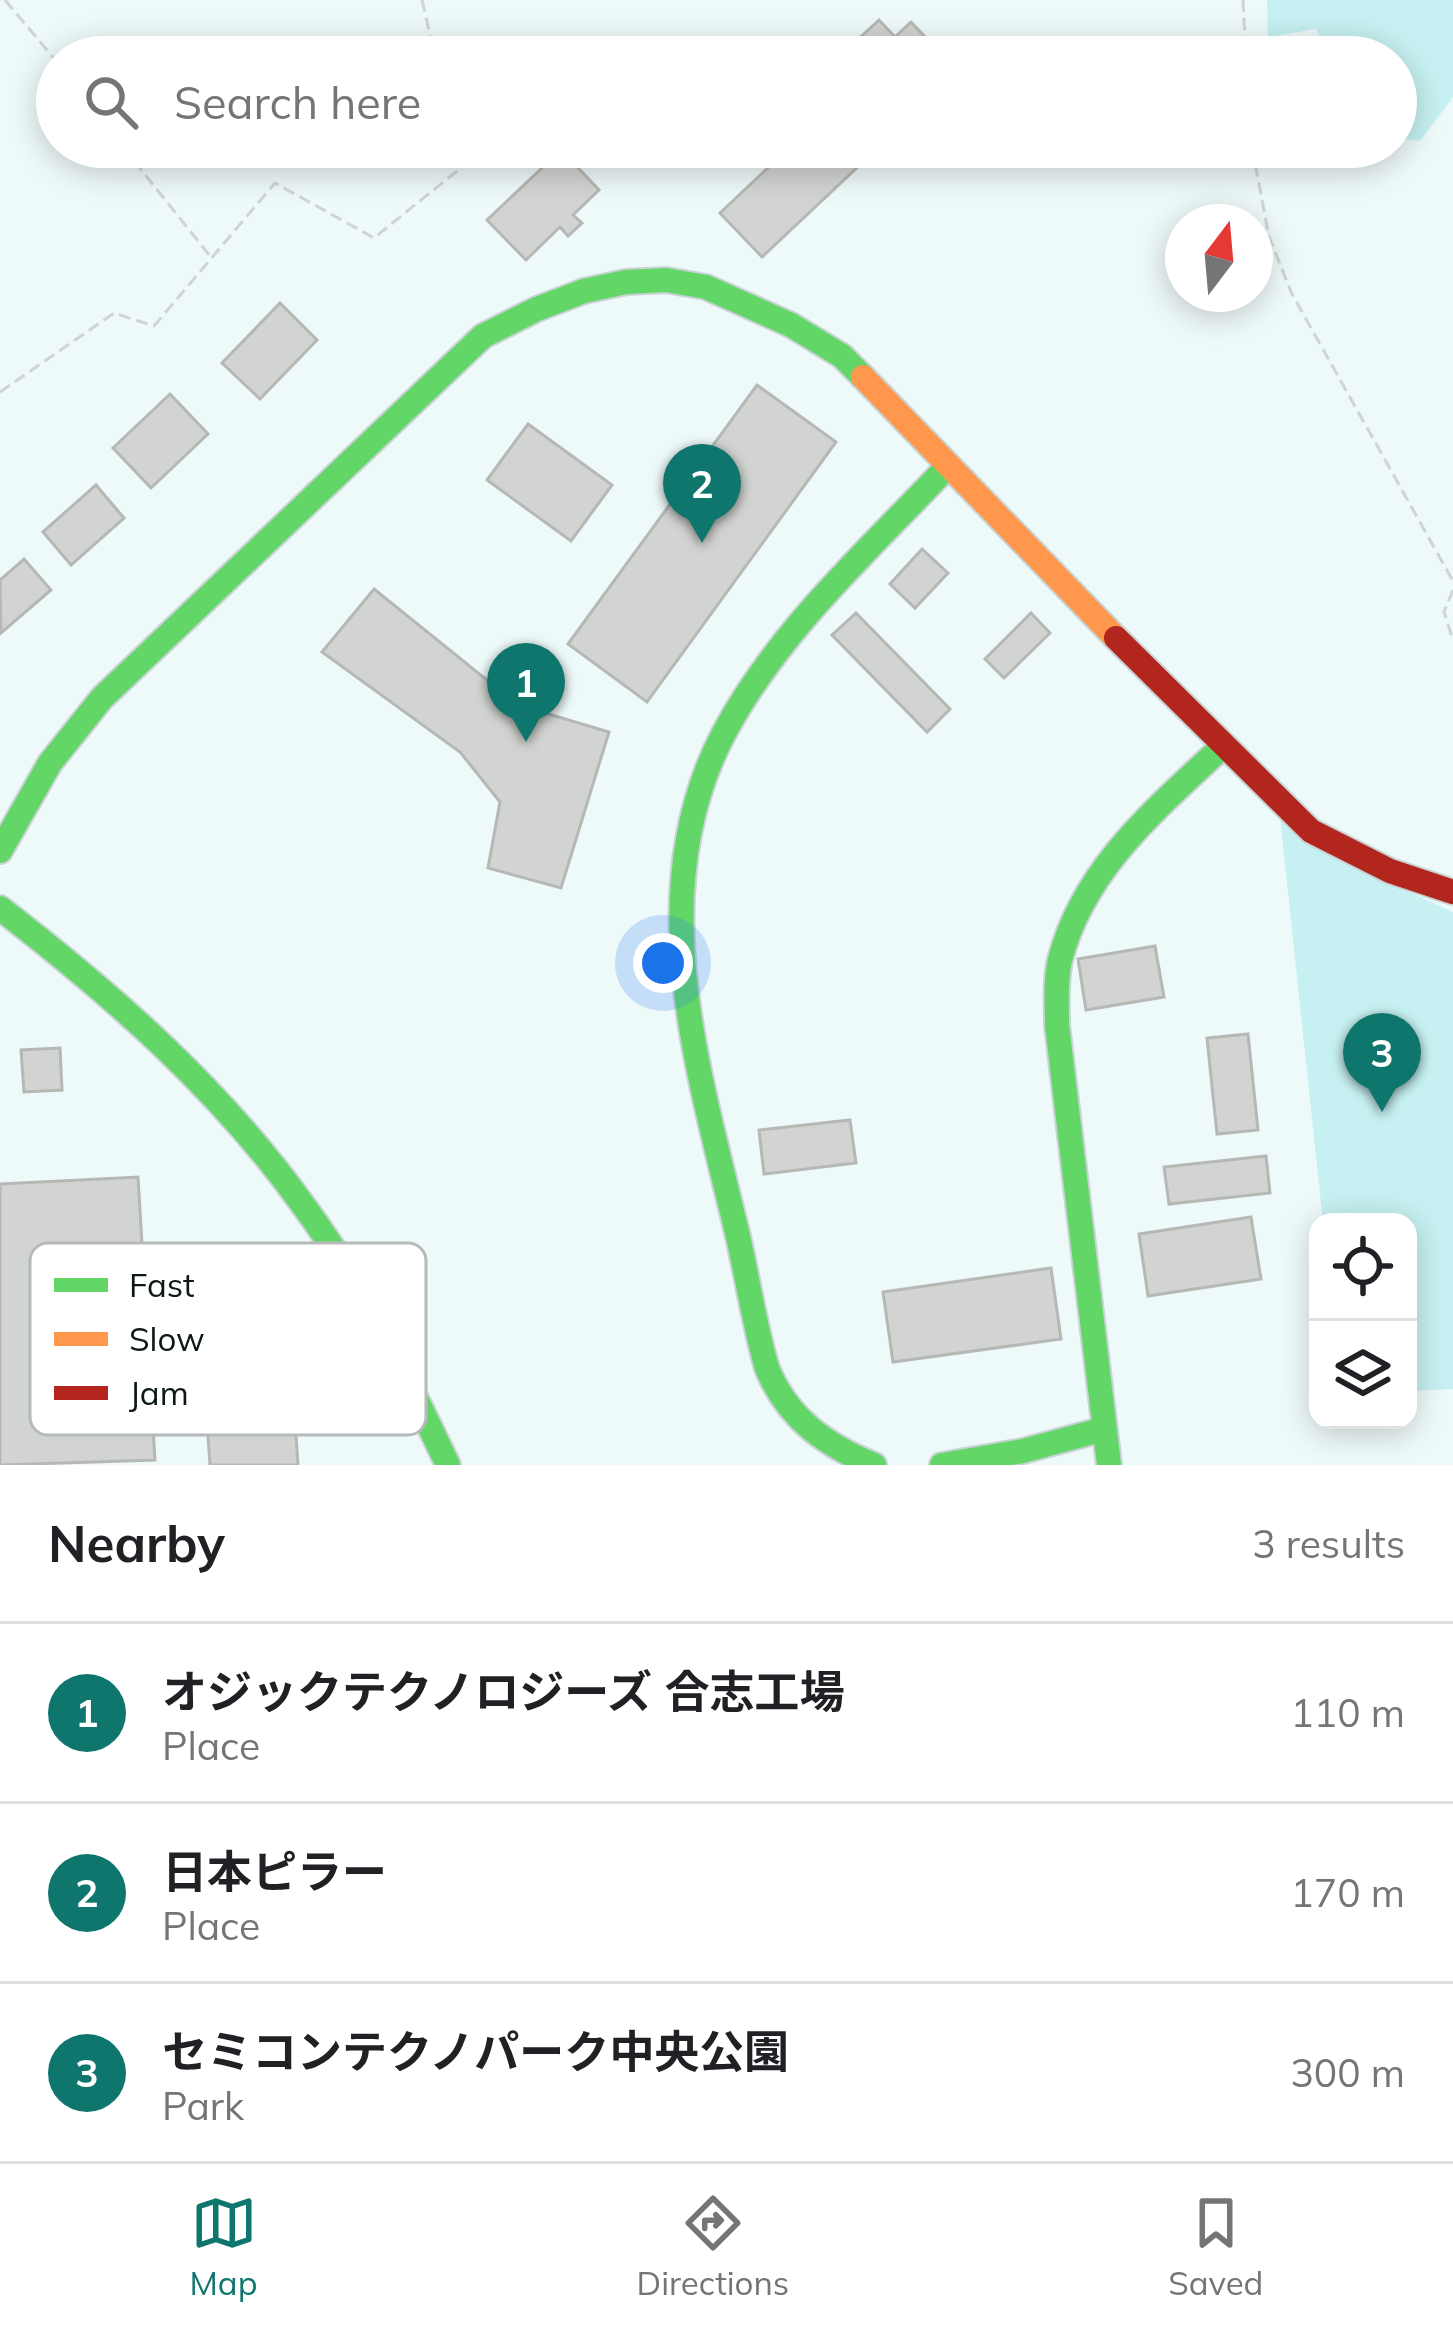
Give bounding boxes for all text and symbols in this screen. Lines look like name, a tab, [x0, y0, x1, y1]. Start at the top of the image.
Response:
search box	[36, 36, 1417, 168]
icon: search	[78, 69, 144, 135]
text: Search here	[174, 74, 421, 130]
north arrow	[1165, 204, 1273, 312]
pin: 2	[663, 444, 741, 543]
pin: 1	[487, 643, 565, 742]
your location	[633, 933, 693, 993]
pin: 3	[1343, 1013, 1421, 1112]
map controls	[1309, 1213, 1417, 1429]
button: locate	[1309, 1213, 1417, 1321]
legend	[30, 1243, 426, 1435]
text: Fast	[129, 1264, 194, 1305]
text: Slow	[129, 1318, 205, 1359]
button: layers	[1309, 1321, 1417, 1429]
text: Jam	[129, 1372, 189, 1413]
text: Nearby	[48, 1511, 225, 1575]
text: 3 results	[1252, 1519, 1405, 1568]
text: オジックテクノロジーズ 合志工場	[162, 1663, 844, 1719]
text: 1	[75, 1688, 99, 1737]
text: 110 m	[1290, 1688, 1405, 1737]
text: Place	[162, 1721, 260, 1770]
text: 日本ピラー	[162, 1843, 387, 1899]
text: 2	[75, 1868, 99, 1917]
text: 170 m	[1290, 1868, 1405, 1917]
text: Place	[162, 1901, 260, 1950]
text: セミコンテクノパーク中央公園	[162, 2023, 789, 2079]
text: 3	[75, 2048, 99, 2097]
text: 300 m	[1290, 2048, 1405, 2097]
text: Park	[162, 2081, 244, 2130]
tab: Map	[190, 2190, 257, 2303]
tab: Directions	[637, 2190, 789, 2303]
tab: Saved	[1168, 2190, 1263, 2303]

